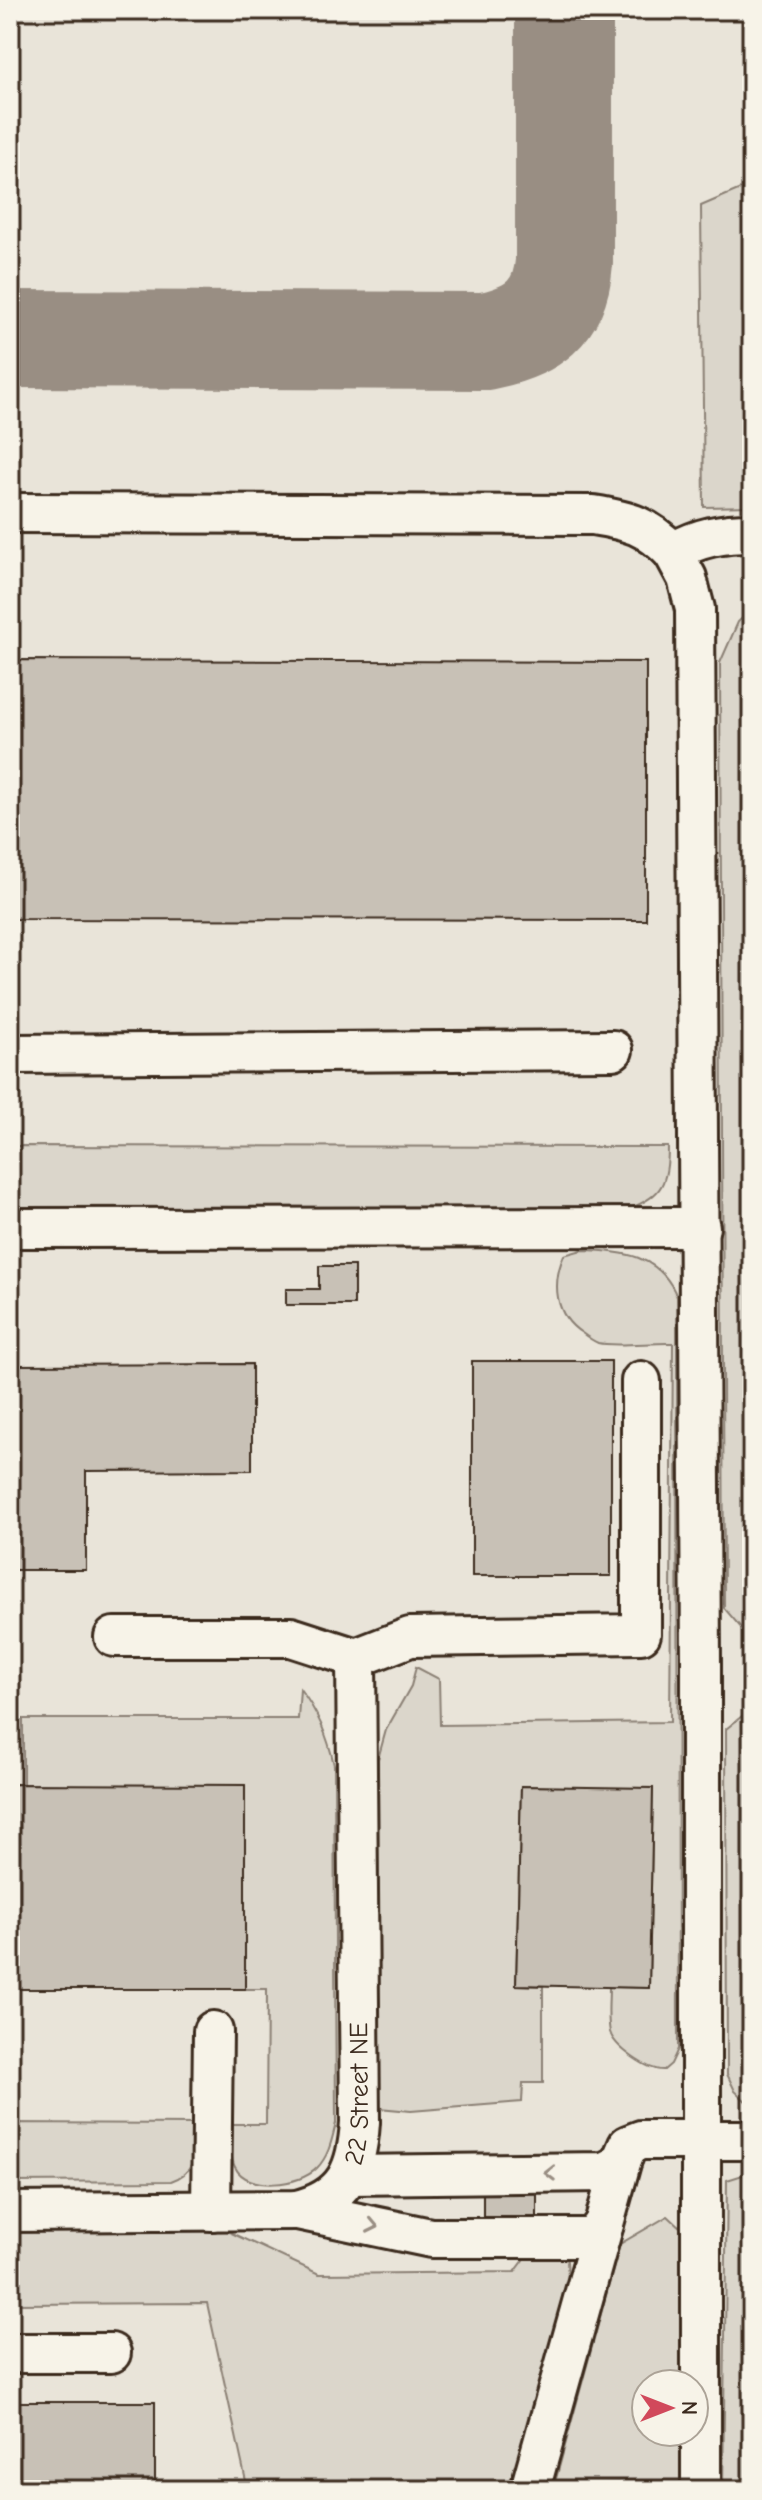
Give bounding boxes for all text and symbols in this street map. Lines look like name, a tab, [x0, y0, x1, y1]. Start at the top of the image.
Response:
street label: 22 Street NE	[339, 2022, 375, 2168]
one-way arrow	[543, 2164, 556, 2182]
one-way arrow	[366, 2217, 379, 2234]
north arrow	[630, 2368, 710, 2448]
text: N	[676, 2401, 702, 2415]

